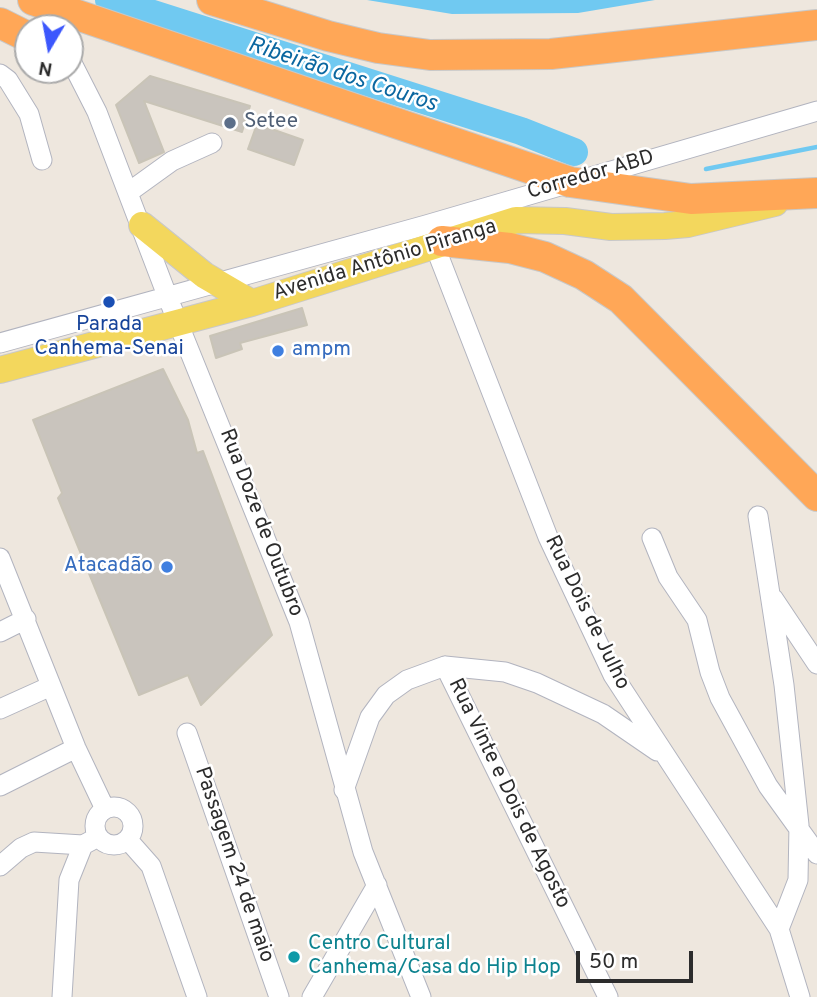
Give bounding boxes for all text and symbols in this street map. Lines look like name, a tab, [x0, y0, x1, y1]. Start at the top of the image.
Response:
north arrow	[14, 14, 84, 84]
water label: Ribeirão dos Couros	[244, 32, 440, 120]
text: N	[37, 55, 55, 81]
place label: Setee	[244, 110, 298, 136]
marker: Setee	[222, 115, 238, 131]
street label: Corredor ABD	[525, 146, 657, 206]
street label: Avenida Antônio Piranga	[270, 215, 500, 307]
marker: Parada Canhema-Senai	[101, 294, 117, 310]
place label: Parada Canhema-Senai	[34, 313, 184, 363]
place label: ampm	[292, 338, 351, 364]
marker: ampm	[270, 343, 286, 359]
street label: Rua Doze de Outubro	[213, 425, 307, 621]
street label: Rua Dois de Julho	[538, 532, 634, 694]
place label: Atacadão	[64, 554, 153, 580]
marker: Atacadão	[159, 559, 175, 575]
street label: Rua Vinte e Dois de Agosto	[441, 675, 575, 913]
street label: Passagem 24 de maio	[188, 764, 278, 966]
place label: Centro Cultural Canhema/Casa do Hip Hop	[308, 932, 561, 982]
scale bar	[579, 937, 696, 981]
marker: Centro Cultural Canhema/Casa do Hip Hop	[286, 949, 302, 965]
text: 50 m	[589, 949, 638, 976]

